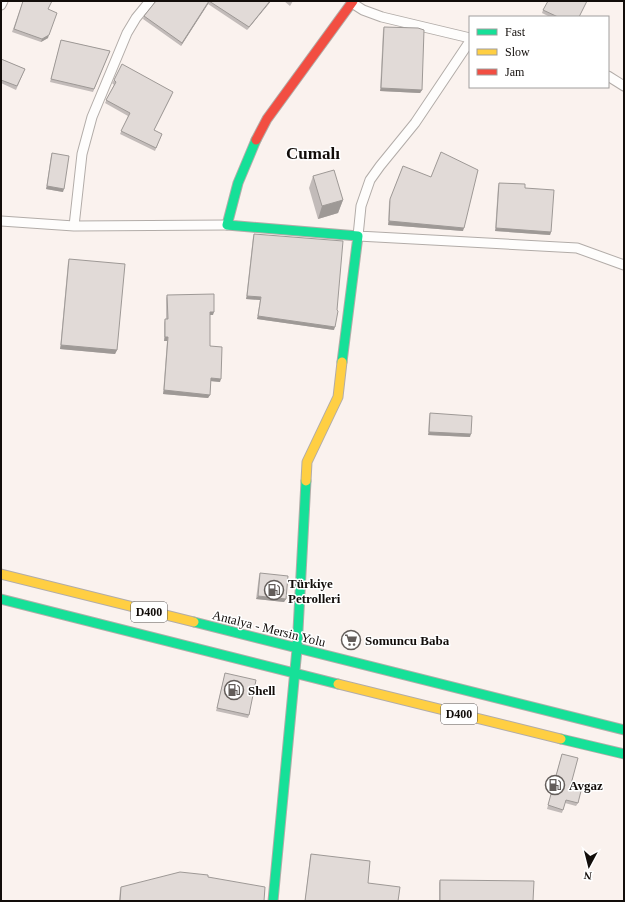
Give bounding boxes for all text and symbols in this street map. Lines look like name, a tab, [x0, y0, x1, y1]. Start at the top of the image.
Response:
legend	[469, 16, 609, 88]
text: Fast	[505, 25, 526, 39]
text: Slow	[505, 45, 530, 59]
text: Jam	[505, 65, 525, 79]
district label: Cumalı	[286, 144, 340, 163]
place label: Türkiye Petrolleri	[288, 576, 341, 606]
fuel station icon: Türkiye Petrolleri	[263, 579, 285, 601]
road number: D400	[131, 602, 167, 622]
street label: Antalya - Mersin Yolu	[211, 607, 328, 650]
supermarket icon: Somuncu Baba	[340, 629, 362, 651]
place label: Somuncu Baba	[365, 633, 450, 648]
fuel station icon: Shell	[223, 679, 245, 701]
place label: Shell	[248, 683, 276, 698]
road number: D400	[441, 704, 477, 724]
fuel station icon: Avgaz	[544, 774, 566, 796]
place label: Avgaz	[569, 778, 603, 793]
north arrow	[569, 846, 609, 886]
text: N	[583, 869, 592, 882]

